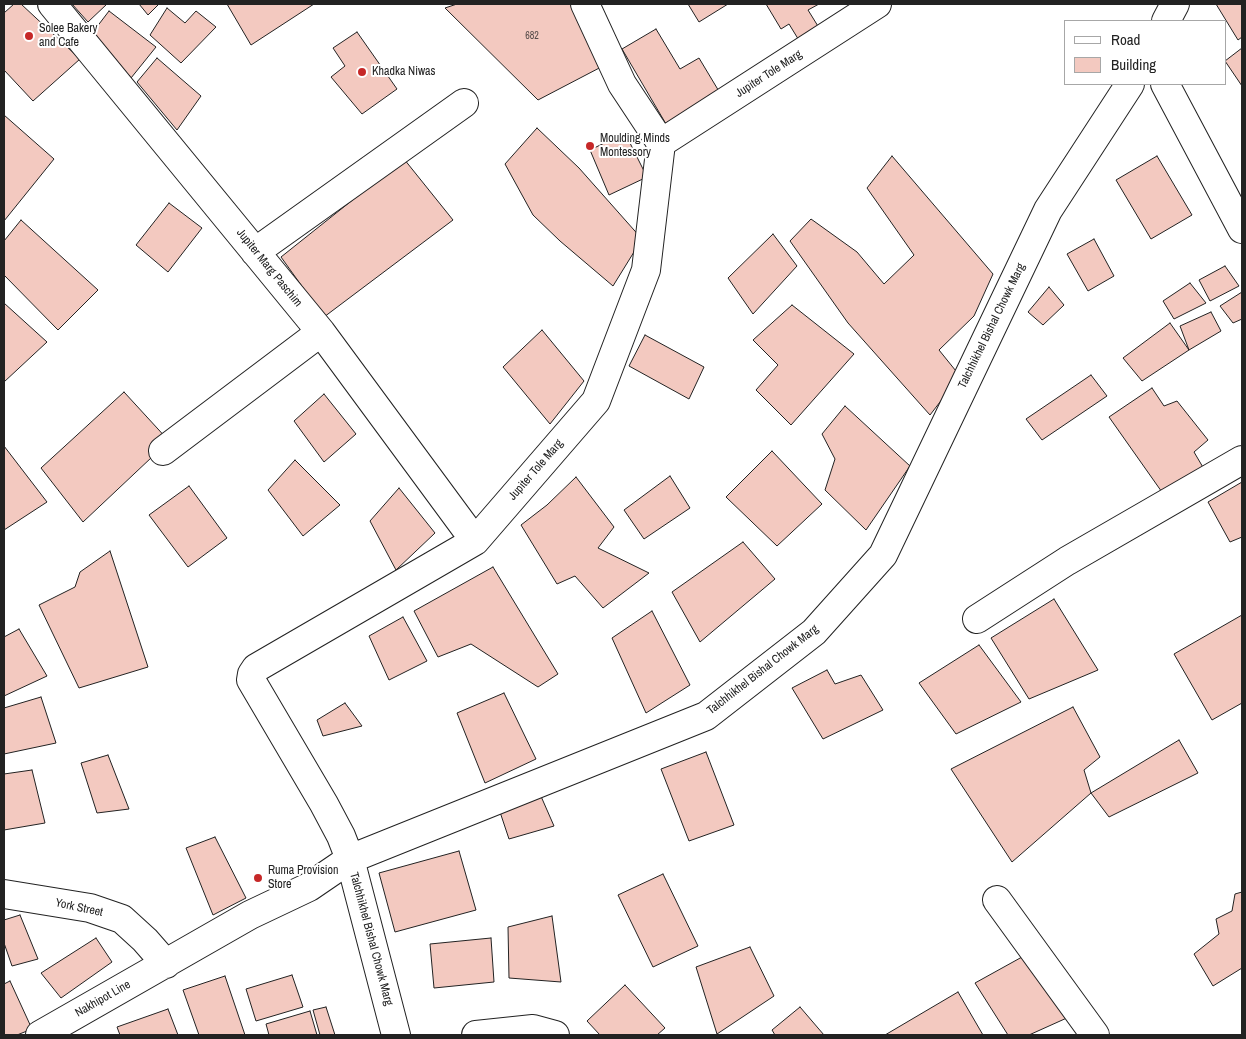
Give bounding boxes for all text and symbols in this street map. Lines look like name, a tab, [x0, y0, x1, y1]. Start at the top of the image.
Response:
legend	[1064, 20, 1226, 85]
place label: Solee Bakery and Cafe	[39, 22, 98, 50]
text: Road	[1111, 29, 1140, 50]
marker: Solee Bakery and Cafe	[23, 30, 35, 42]
house number: 682	[525, 30, 539, 42]
street label: Jupiter Tole Marg	[733, 47, 805, 101]
text: Building	[1111, 54, 1156, 75]
place label: Khadka Niwas	[372, 65, 435, 79]
marker: Khadka Niwas	[356, 66, 368, 78]
place label: Moulding Minds Montessory	[600, 132, 670, 160]
marker: Moulding Minds Montessory	[584, 140, 596, 152]
street label: Jupiter Marg Paschim	[233, 226, 305, 310]
street label: Talchhikhel Bishal Chowk Marg	[955, 261, 1029, 391]
street label: Jupiter Tole Marg	[506, 437, 566, 503]
street label: Talchhikhel Bishal Chowk Marg	[704, 622, 822, 718]
place label: Ruma Provision Store	[268, 864, 339, 892]
street label: Talchhikhel Bishal Chowk Marg	[346, 871, 396, 1007]
marker: Ruma Provision Store	[252, 872, 264, 884]
street label: York Street	[54, 896, 104, 920]
street label: Nakhipot Line	[73, 977, 133, 1021]

